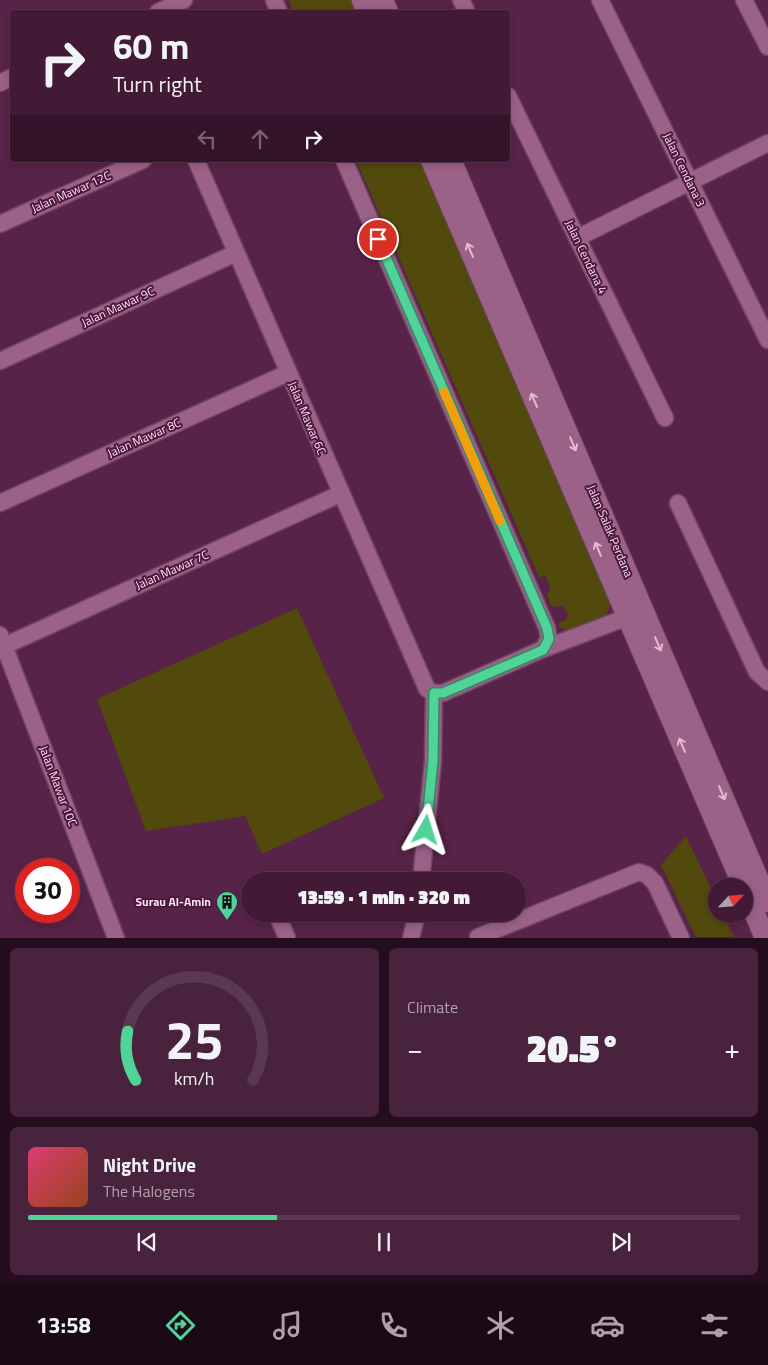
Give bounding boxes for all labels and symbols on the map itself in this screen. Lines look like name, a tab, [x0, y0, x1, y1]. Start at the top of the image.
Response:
street label: Jalan Cendana 3	[658, 129, 711, 210]
street label: Jalan Mawar 12C	[28, 165, 114, 218]
street label: Jalan Cendana 4	[560, 216, 613, 297]
pin	[357, 218, 399, 260]
one-way arrow	[464, 243, 473, 258]
street label: Jalan Mawar 9C	[78, 281, 158, 332]
street label: Jalan Mawar 6C	[283, 378, 332, 458]
one-way arrow	[529, 393, 539, 408]
street label: Jalan Mawar 8C	[104, 413, 184, 462]
one-way arrow	[569, 437, 578, 452]
street label: Jalan Salak Perdana	[582, 482, 639, 580]
one-way arrow	[593, 542, 603, 557]
street label: Jalan Mawar 7C	[132, 545, 212, 594]
one-way arrow	[654, 636, 664, 651]
one-way arrow	[677, 738, 687, 753]
street label: Jalan Mawar 10C	[34, 743, 83, 829]
one-way arrow	[718, 785, 727, 801]
position arrow	[399, 803, 451, 855]
speed limit sign: 30	[15, 858, 80, 923]
north arrow	[708, 878, 752, 922]
building icon: Surau Al-Amin	[215, 890, 239, 921]
place label: Surau Al-Amin	[136, 892, 211, 911]

